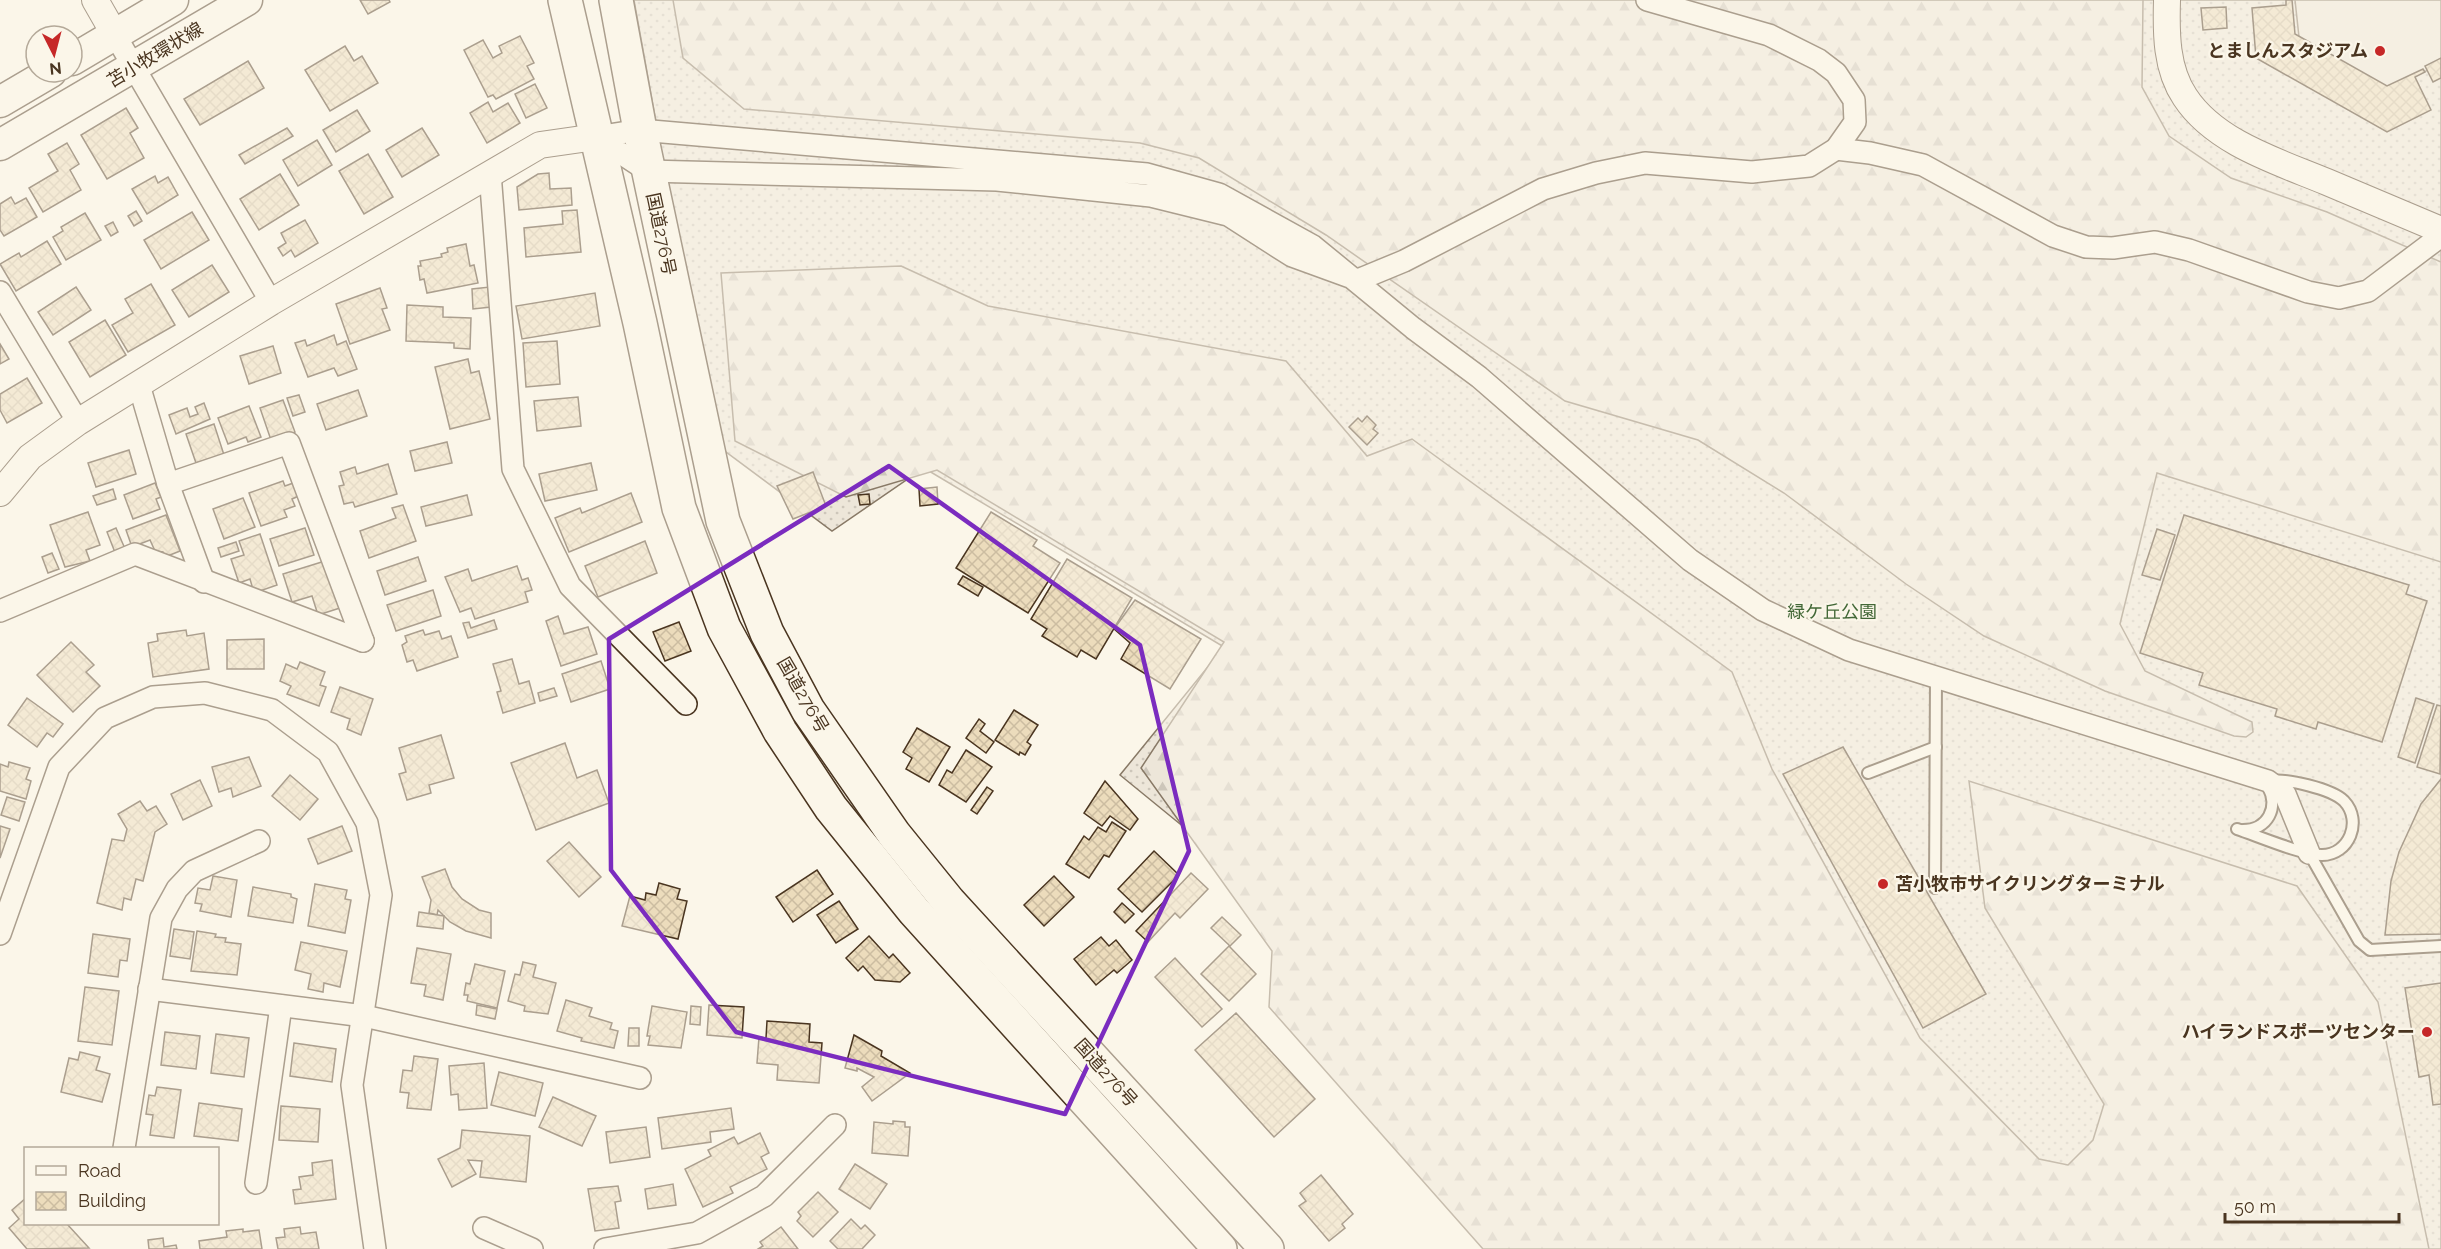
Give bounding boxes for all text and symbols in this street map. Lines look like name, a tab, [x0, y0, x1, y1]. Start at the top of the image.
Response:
street label: 苫小牧環状線	[103, 18, 206, 91]
north arrow	[24, 24, 84, 84]
place label: とましんスタジアム	[2207, 40, 2368, 61]
marker: とましんスタジアム	[2373, 44, 2387, 58]
text: N	[48, 58, 63, 79]
street label: 国道276号	[642, 191, 680, 277]
park label: 緑ケ丘公園	[1787, 601, 1877, 622]
street label: 国道276号	[773, 653, 833, 736]
place label: 苫小牧市サイクリングターミナル	[1895, 873, 2165, 894]
marker: 苫小牧市サイクリングターミナル	[1876, 877, 1890, 891]
place label: ハイランドスポーツセンター	[2182, 1021, 2415, 1042]
marker: ハイランドスポーツセンター	[2420, 1025, 2434, 1039]
street label: 国道276号	[1071, 1034, 1142, 1111]
legend	[24, 1147, 219, 1225]
text: Road	[78, 1160, 121, 1181]
scale bar	[2225, 1186, 2399, 1224]
text: Building	[78, 1190, 146, 1211]
text: 50 m	[2234, 1196, 2276, 1217]

